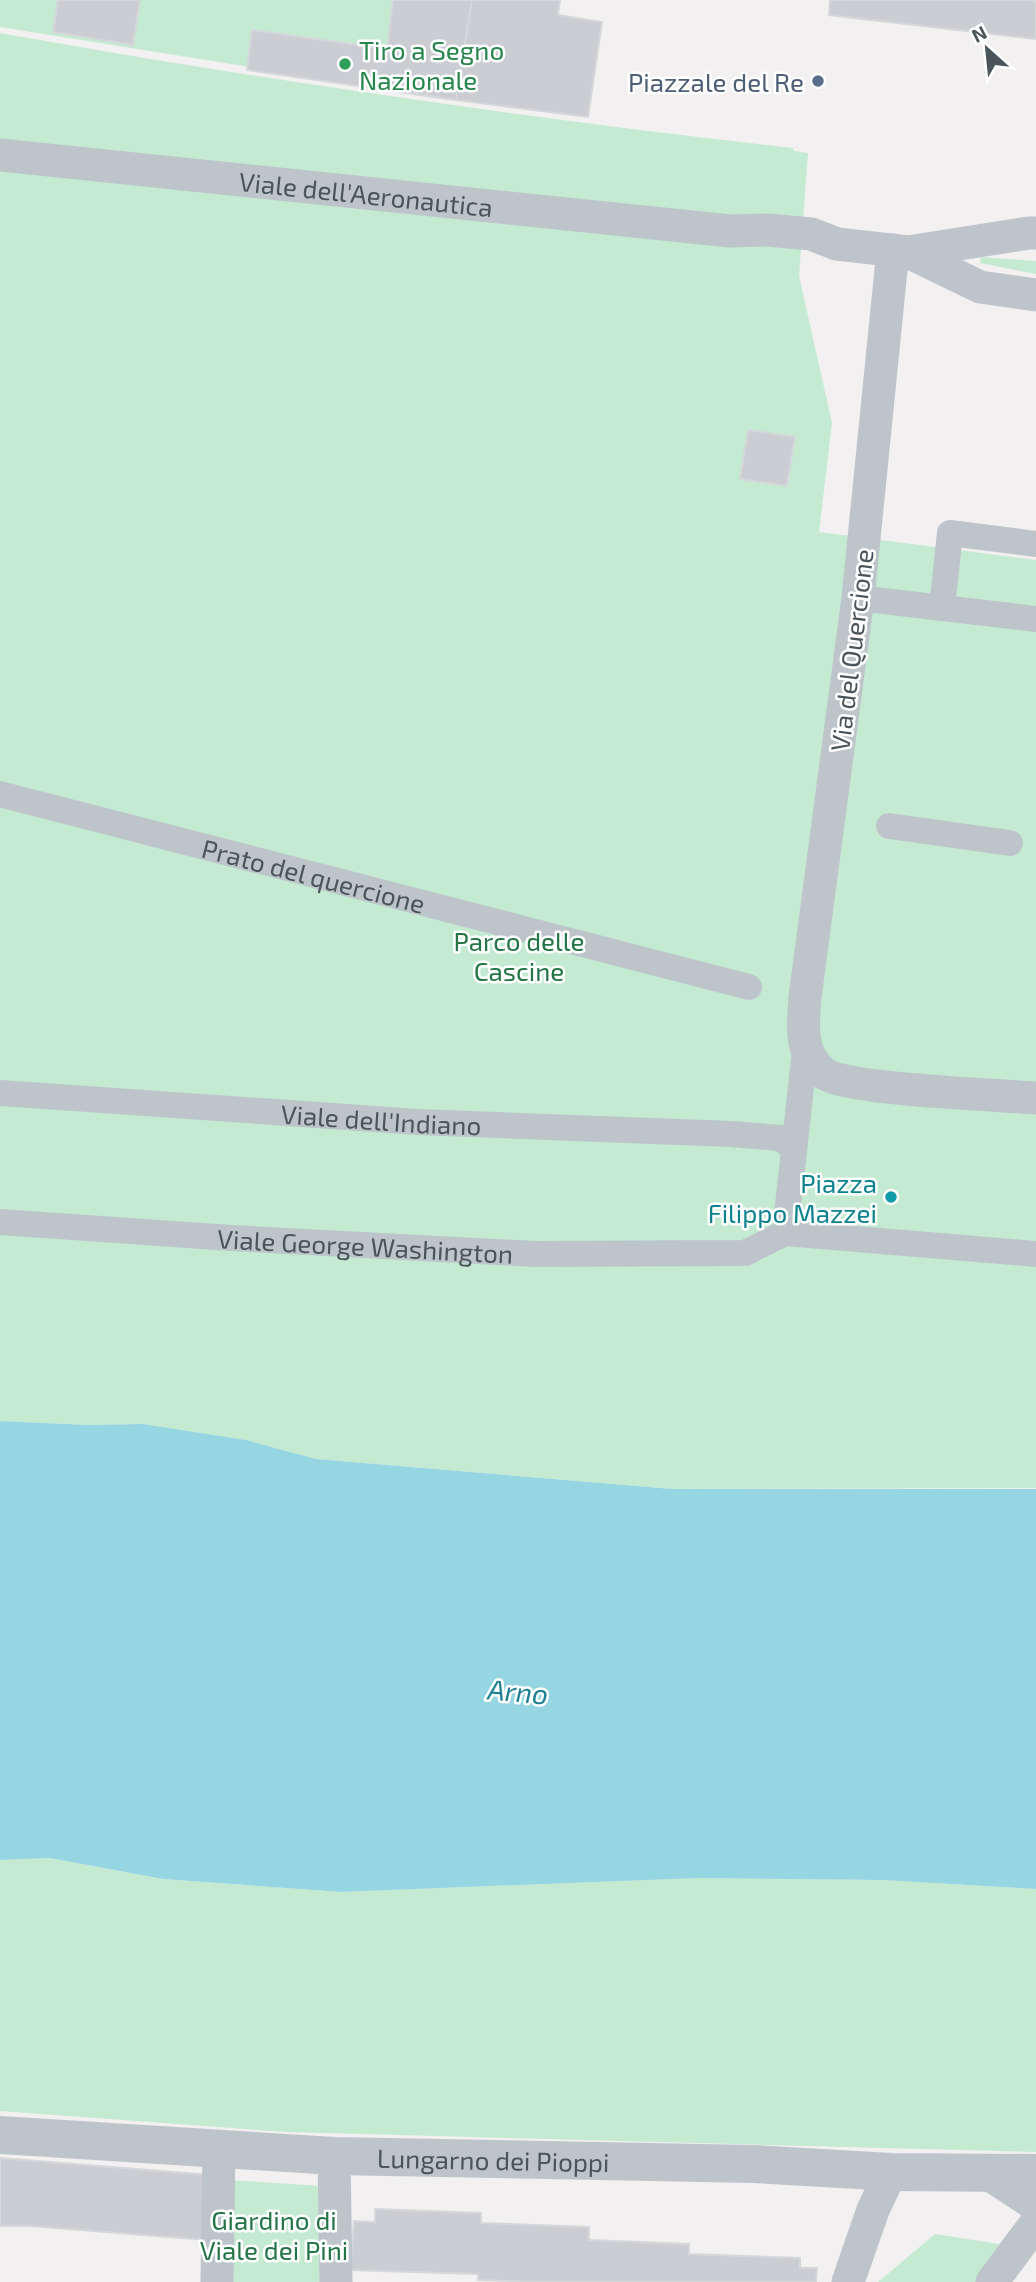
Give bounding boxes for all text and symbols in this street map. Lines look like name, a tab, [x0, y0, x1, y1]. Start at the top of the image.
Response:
north arrow	[952, 14, 1022, 84]
text: N	[968, 20, 990, 47]
place label: Tiro a Segno Nazionale	[359, 34, 504, 95]
marker: Tiro a Segno Nazionale	[337, 56, 353, 72]
place label: Piazzale del Re	[628, 66, 804, 97]
marker: Piazzale del Re	[810, 73, 826, 89]
street label: Viale dell'Aeronautica	[238, 164, 494, 222]
street label: Via del Quercione	[823, 547, 879, 753]
street label: Prato del quercione	[199, 831, 429, 918]
park label: Parco delle Cascine	[454, 925, 584, 986]
street label: Viale dell'Indiano	[280, 1097, 482, 1140]
place label: Piazza Filippo Mazzei	[708, 1167, 877, 1228]
marker: Piazza Filippo Mazzei	[883, 1189, 899, 1205]
street label: Viale George Washington	[216, 1222, 514, 1268]
water label: Arno	[485, 1671, 550, 1711]
street label: Lungarno dei Pioppi	[377, 2141, 610, 2177]
park label: Giardino di Viale dei Pini	[200, 2204, 348, 2265]

